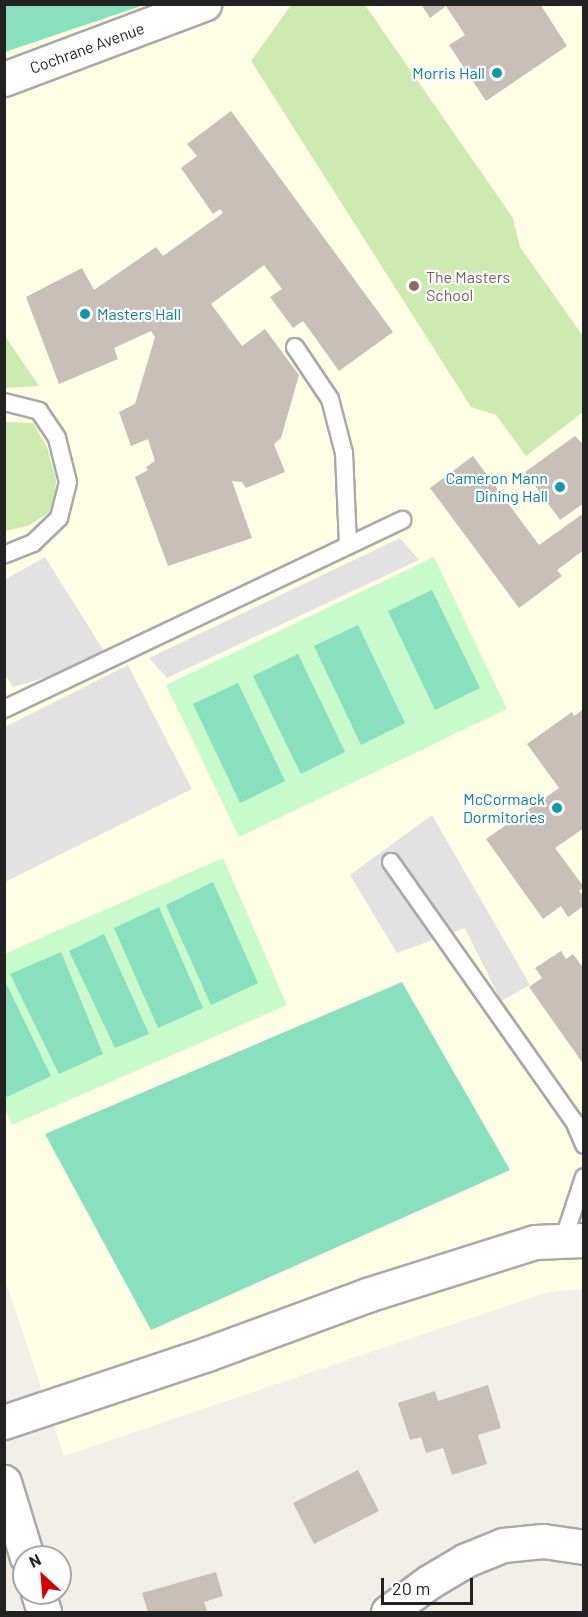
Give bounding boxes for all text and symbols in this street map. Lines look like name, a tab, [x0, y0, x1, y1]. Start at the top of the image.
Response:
street label: Cochrane Avenue	[27, 18, 147, 78]
place label: Morris Hall	[412, 63, 485, 83]
marker: Morris Hall	[490, 66, 504, 80]
place label: The Masters School	[426, 267, 510, 305]
marker: The Masters School	[407, 279, 421, 293]
place label: Masters Hall	[97, 304, 181, 324]
marker: Masters Hall	[78, 307, 92, 321]
place label: Cameron Mann Dining Hall	[445, 468, 548, 506]
marker: Cameron Mann Dining Hall	[553, 480, 567, 494]
place label: McCormack Dormitories	[463, 789, 545, 827]
marker: McCormack Dormitories	[550, 801, 564, 815]
north arrow	[12, 1545, 72, 1605]
text: N	[26, 1549, 44, 1571]
scale bar	[384, 1566, 476, 1604]
text: 20 m	[392, 1577, 430, 1599]

